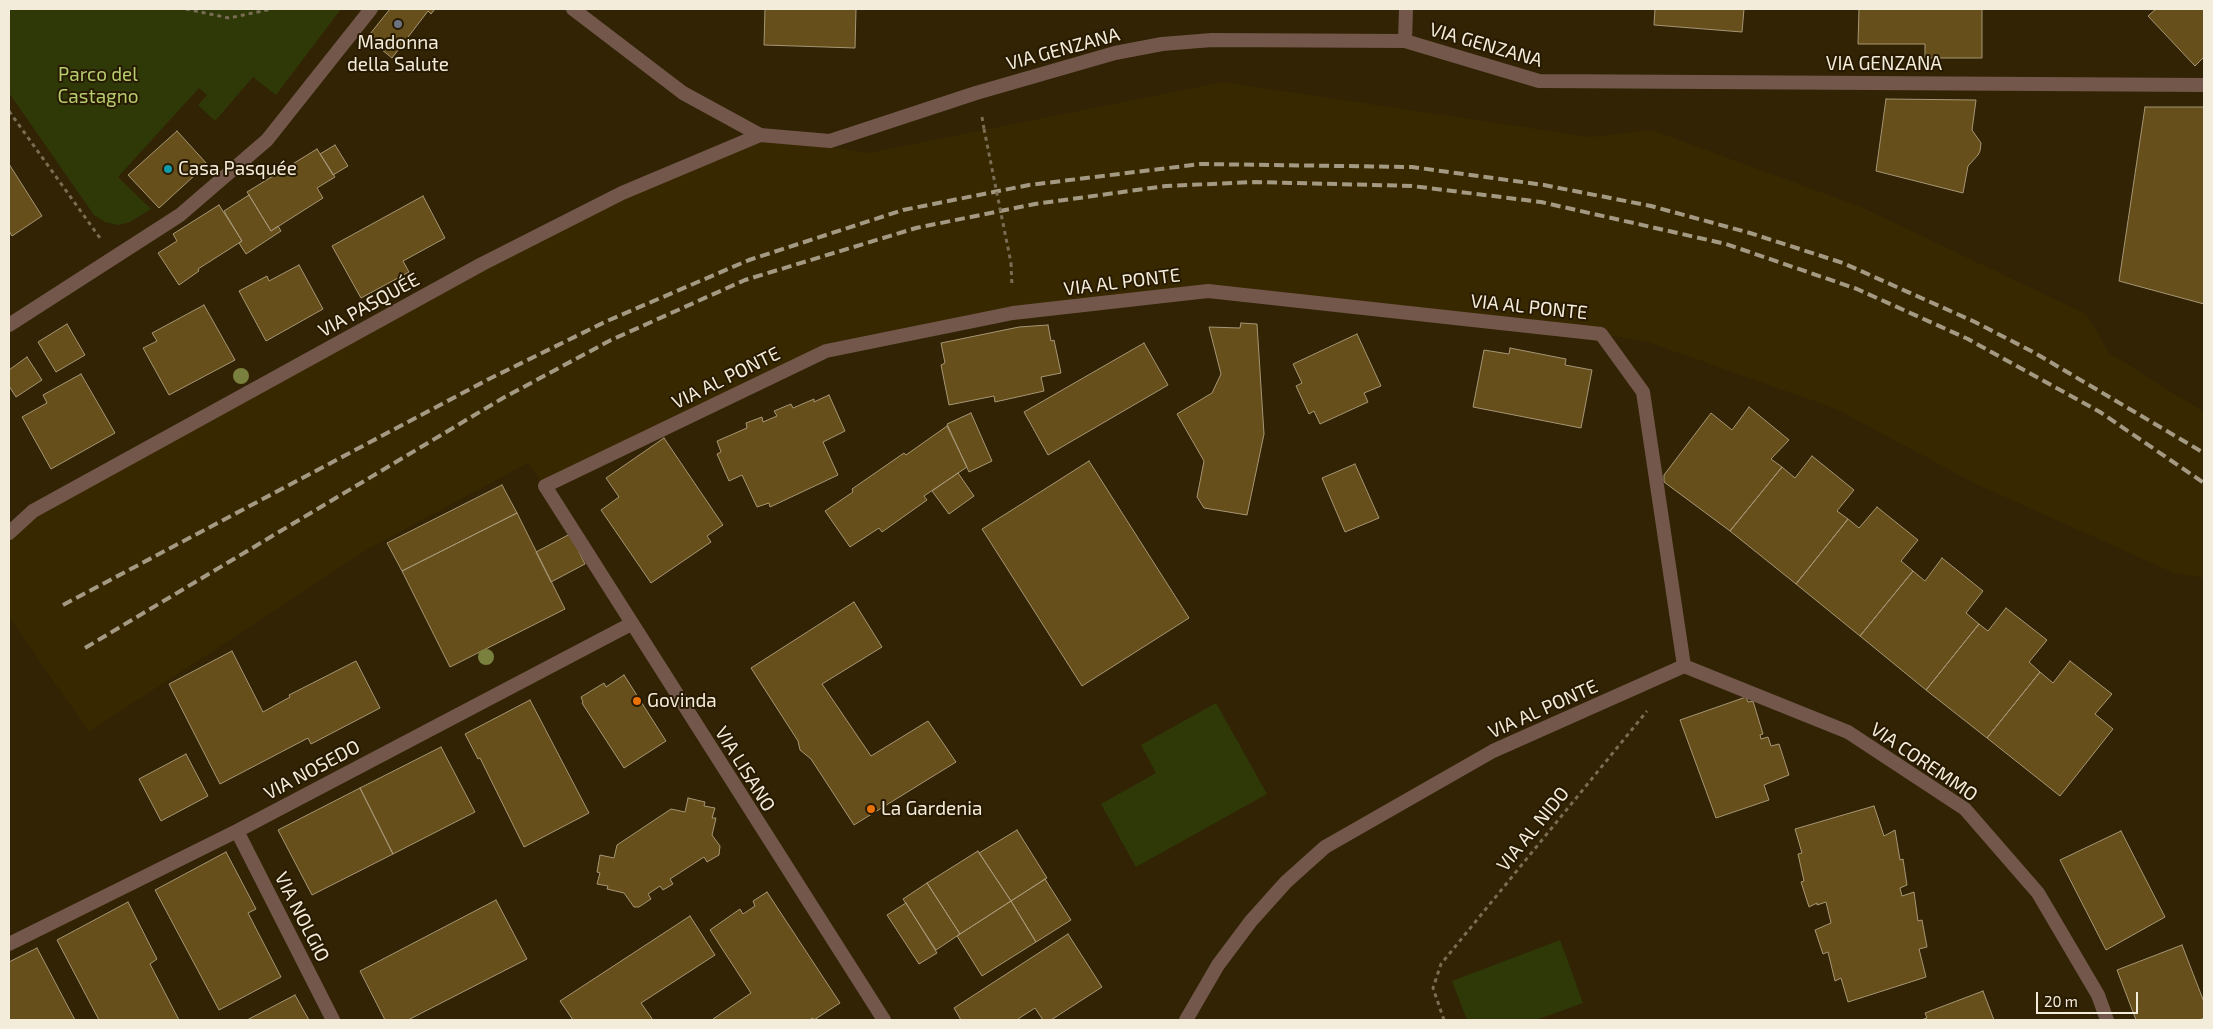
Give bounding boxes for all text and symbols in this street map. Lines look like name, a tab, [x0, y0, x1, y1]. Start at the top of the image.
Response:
marker: Madonna della Salute	[392, 18, 404, 30]
street label: VIA GENZANA	[1427, 18, 1545, 72]
street label: VIA GENZANA	[1004, 23, 1122, 75]
place label: Madonna della Salute	[347, 32, 449, 76]
street label: VIA GENZANA	[1826, 53, 1942, 75]
park label: Parco del Castagno	[57, 64, 139, 108]
place label: Casa Pasquée	[178, 158, 297, 180]
marker: Casa Pasquée	[162, 163, 174, 175]
street label: VIA AL PONTE	[1062, 264, 1182, 300]
street label: VIA PASQUÉE	[314, 268, 424, 342]
street label: VIA AL PONTE	[1469, 290, 1589, 324]
street label: VIA AL PONTE	[668, 342, 784, 414]
street label: VIA AL PONTE	[1485, 675, 1601, 743]
place label: Govinda	[647, 690, 717, 712]
marker: Govinda	[631, 695, 643, 707]
street label: VIA COREMMO	[1866, 718, 1982, 806]
street label: VIA LISANO	[710, 722, 780, 816]
street label: VIA NOSEDO	[260, 735, 364, 805]
street label: VIA AL NIDO	[1492, 782, 1574, 876]
place label: La Gardenia	[881, 798, 982, 820]
marker: La Gardenia	[865, 803, 877, 815]
street label: VIA NOLGIO	[270, 868, 334, 966]
scale bar	[2038, 982, 2140, 1014]
text: 20 m	[2044, 992, 2078, 1010]

